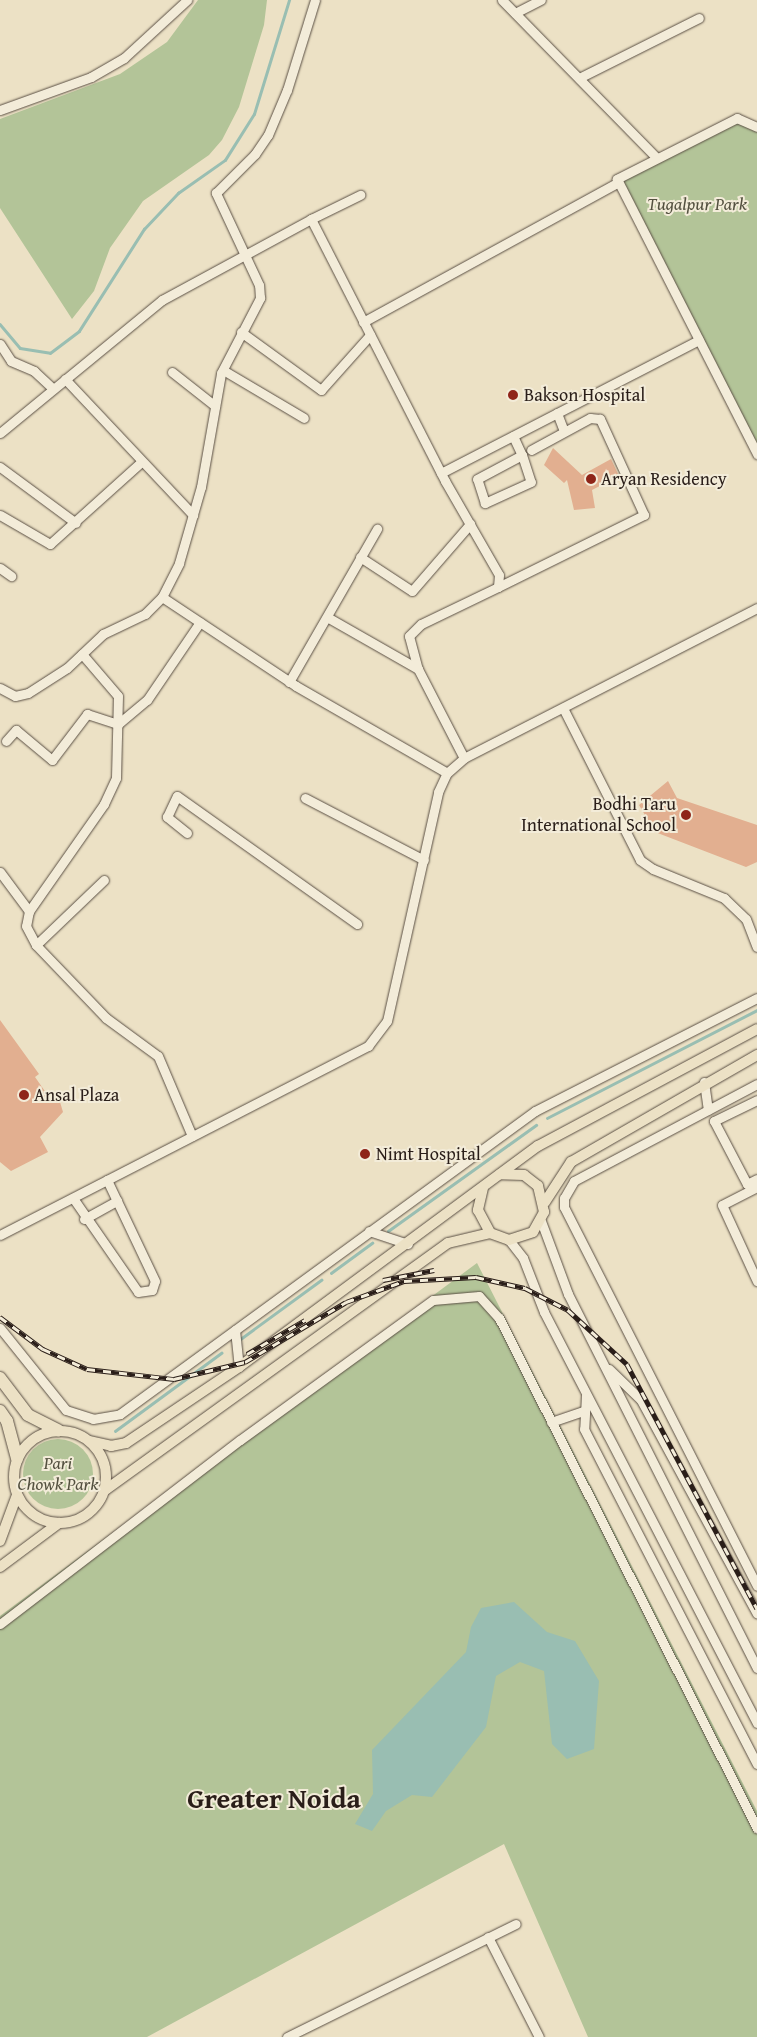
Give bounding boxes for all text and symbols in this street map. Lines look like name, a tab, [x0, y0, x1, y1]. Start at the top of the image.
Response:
park label: Tugalpur Park	[647, 193, 747, 215]
place label: Bakson Hospital	[524, 384, 645, 406]
marker: Bakson Hospital	[506, 388, 520, 402]
place label: Aryan Residency	[601, 468, 727, 490]
marker: Aryan Residency	[585, 473, 597, 485]
place label: Bodhi Taru International School	[521, 794, 676, 836]
marker: Bodhi Taru International School	[680, 809, 692, 821]
place label: Ansal Plaza	[34, 1084, 119, 1106]
marker: Ansal Plaza	[18, 1089, 30, 1101]
place label: Nimt Hospital	[376, 1143, 481, 1165]
marker: Nimt Hospital	[358, 1147, 372, 1161]
park label: Pari Chowk Park	[18, 1453, 98, 1496]
district label: Greater Noida	[187, 1781, 361, 1815]

